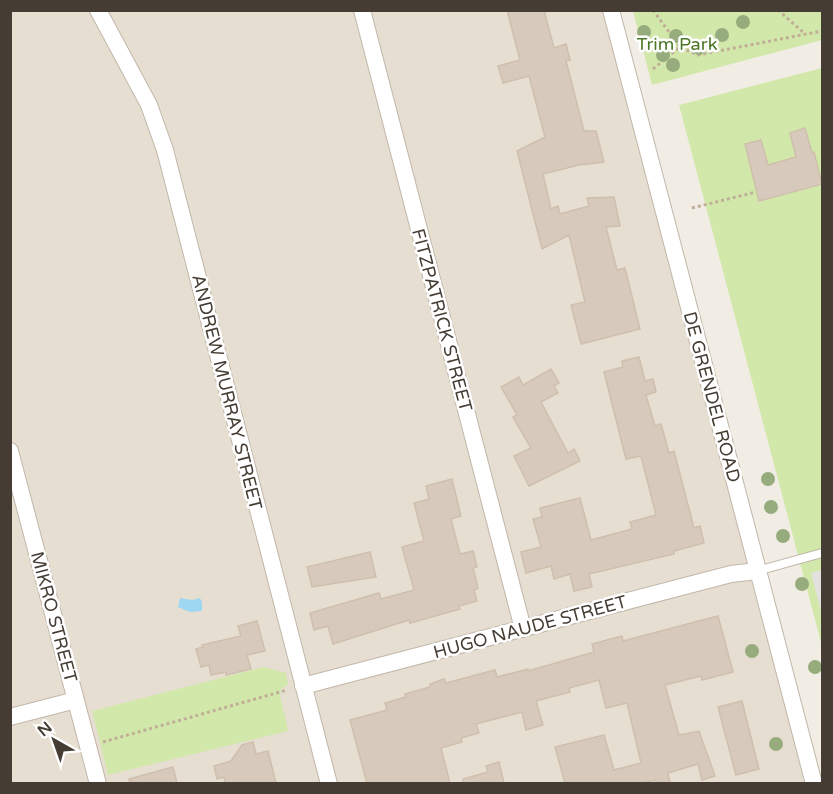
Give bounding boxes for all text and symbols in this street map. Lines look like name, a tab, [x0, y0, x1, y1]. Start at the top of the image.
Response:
park label: Trim Park	[637, 33, 718, 55]
street label: FITZPATRICK STREET	[407, 226, 477, 414]
street label: ANDREW MURRAY STREET	[187, 272, 267, 512]
street label: DE GRENDEL ROAD	[679, 309, 745, 485]
street label: MIKRO STREET	[26, 549, 82, 685]
street label: HUGO NAUDE STREET	[431, 591, 629, 663]
north arrow	[24, 710, 84, 770]
text: N	[34, 717, 56, 741]

